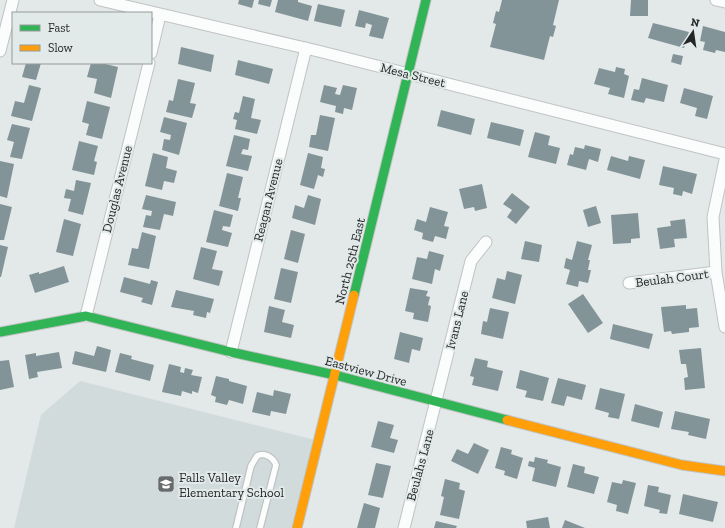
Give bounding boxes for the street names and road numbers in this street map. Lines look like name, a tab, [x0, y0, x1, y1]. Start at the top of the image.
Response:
street label: Mesa Street	[379, 60, 447, 90]
street label: Douglas Avenue	[99, 144, 135, 234]
street label: Reagan Avenue	[250, 157, 286, 243]
street label: North 25th East	[332, 216, 368, 306]
street label: Beulah Court	[634, 266, 710, 290]
street label: Ivans Lane	[443, 289, 471, 351]
street label: Eastview Drive	[324, 353, 408, 389]
street label: Beulahs Lane	[403, 427, 437, 503]

